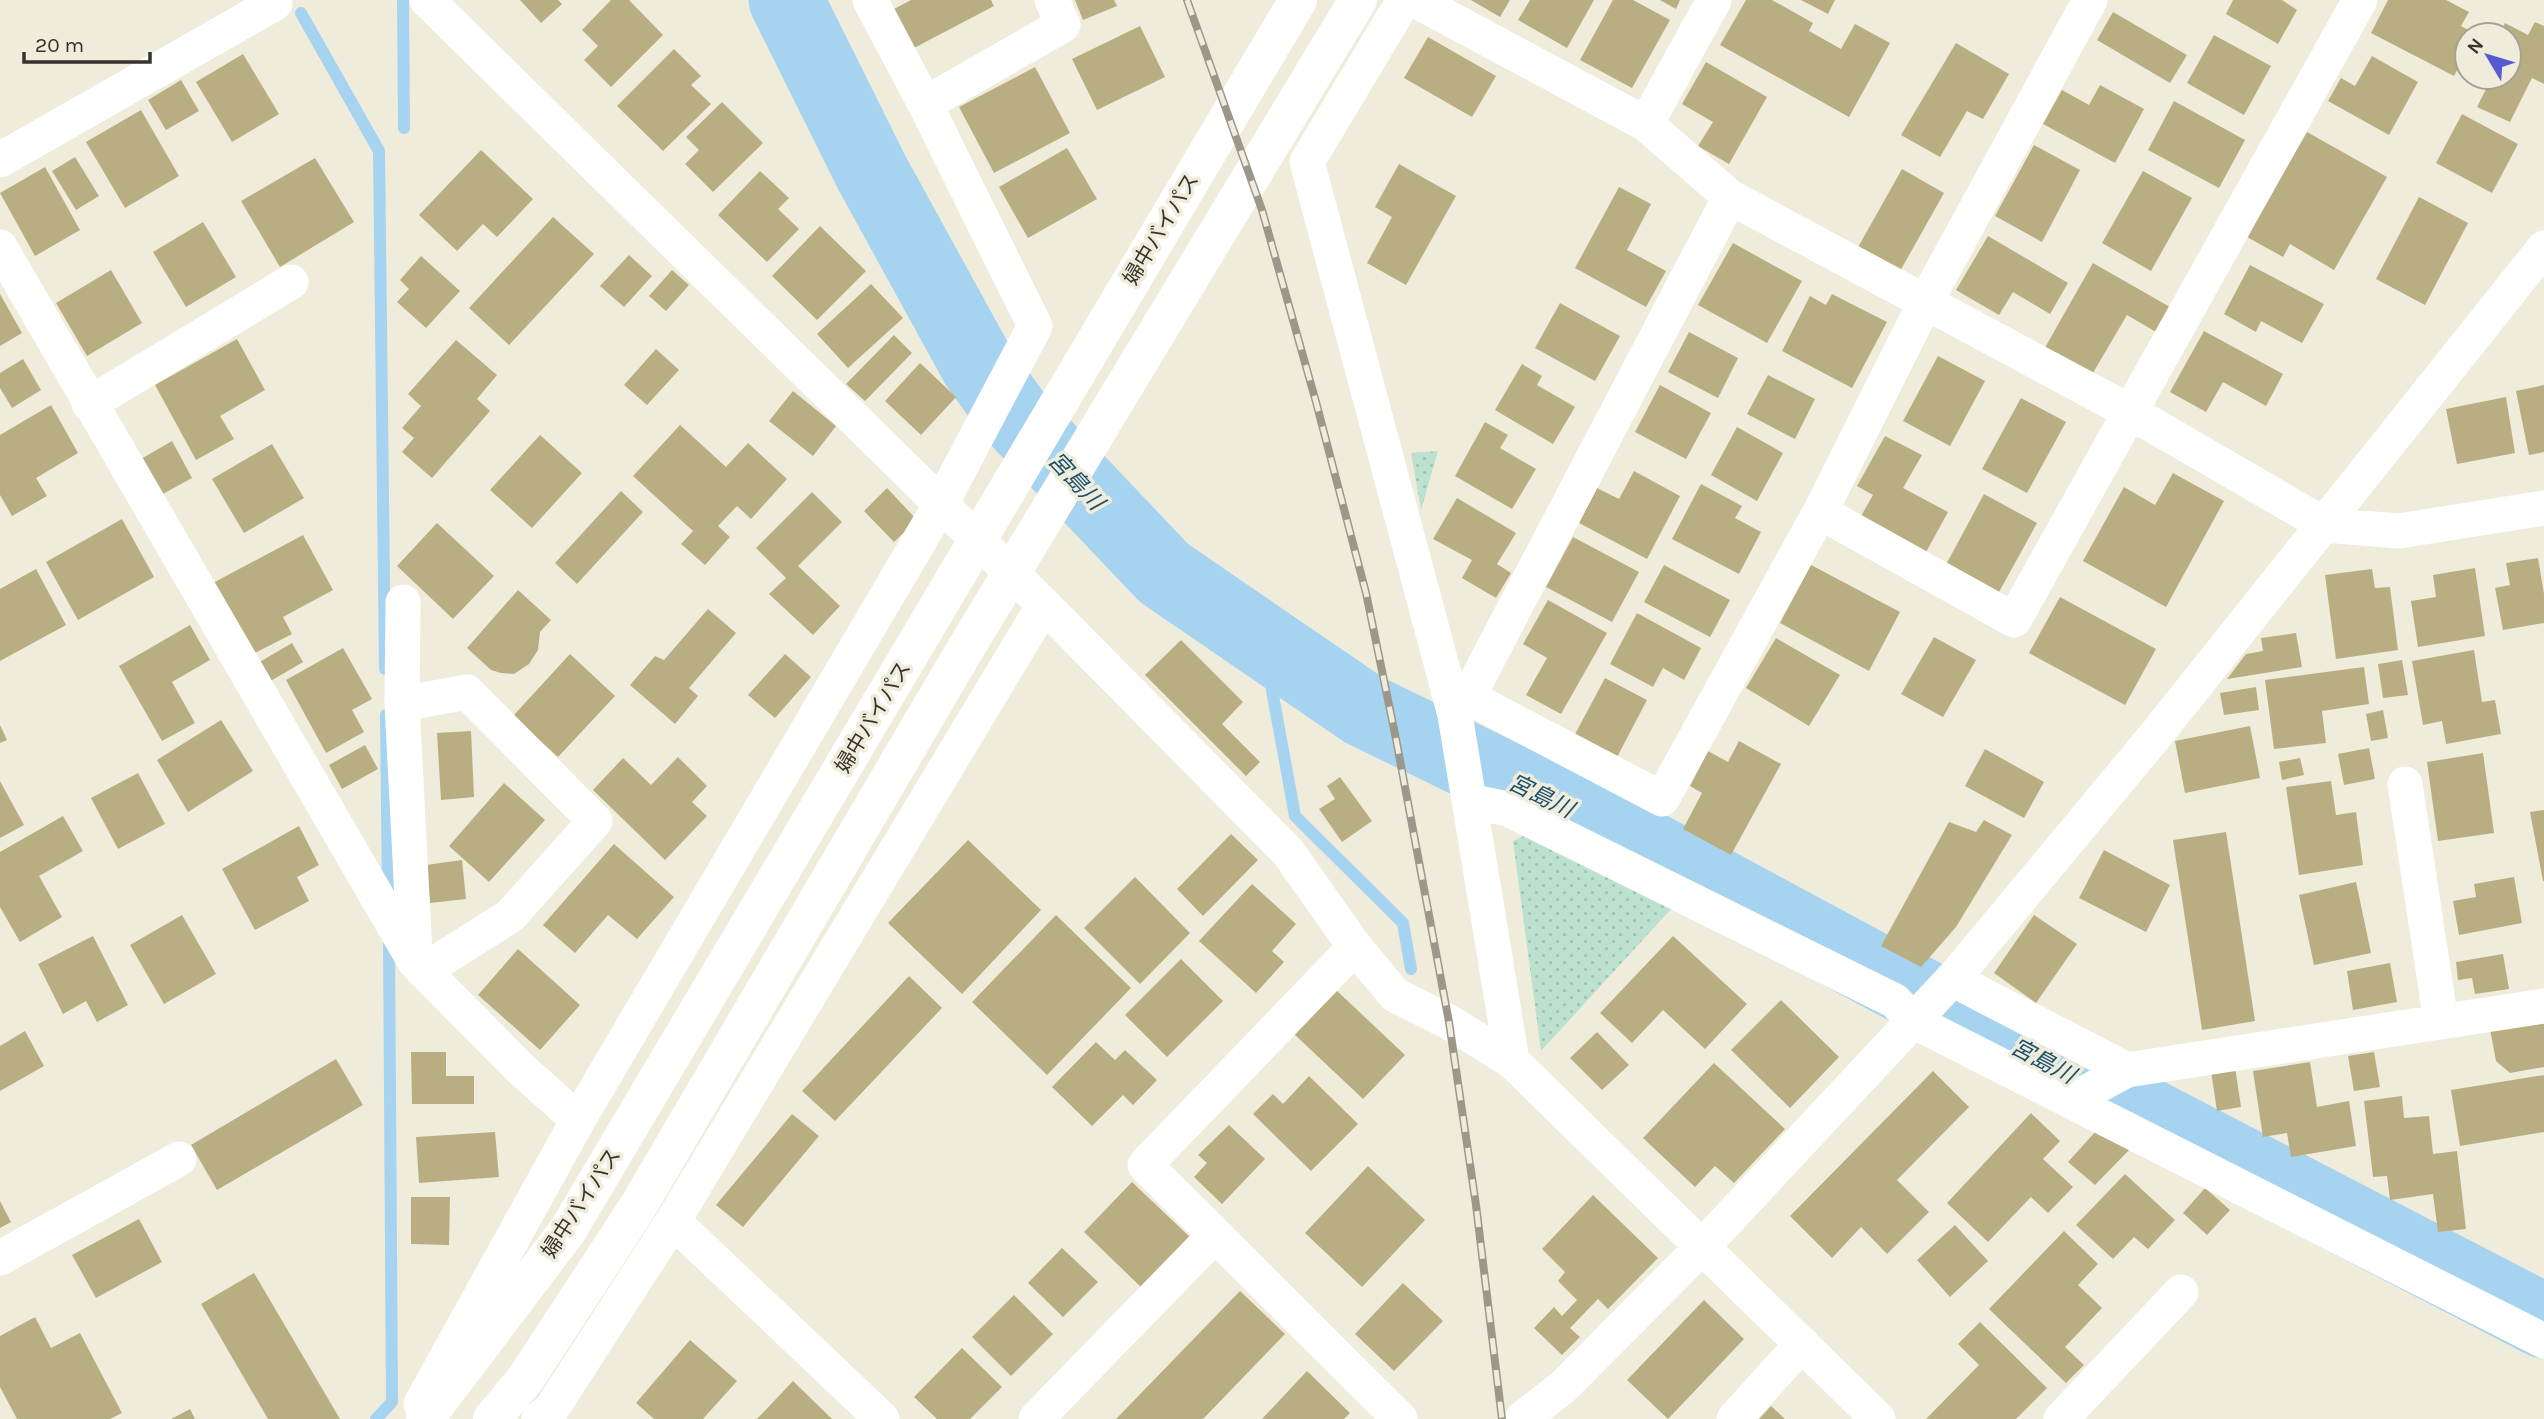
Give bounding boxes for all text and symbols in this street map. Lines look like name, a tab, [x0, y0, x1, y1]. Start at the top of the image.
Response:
scale bar	[24, 21, 150, 65]
north arrow	[2453, 21, 2523, 91]
text: 20 m	[35, 33, 84, 57]
text: N	[2463, 34, 2488, 58]
street label: 婦中バイパス	[1118, 169, 1204, 289]
water label: 宮島川	[1043, 447, 1111, 518]
street label: 婦中バイパス	[830, 657, 916, 777]
water label: 宮島川	[1504, 769, 1581, 825]
water label: 宮島川	[2006, 1033, 2082, 1091]
street label: 婦中バイパス	[537, 1144, 625, 1262]

